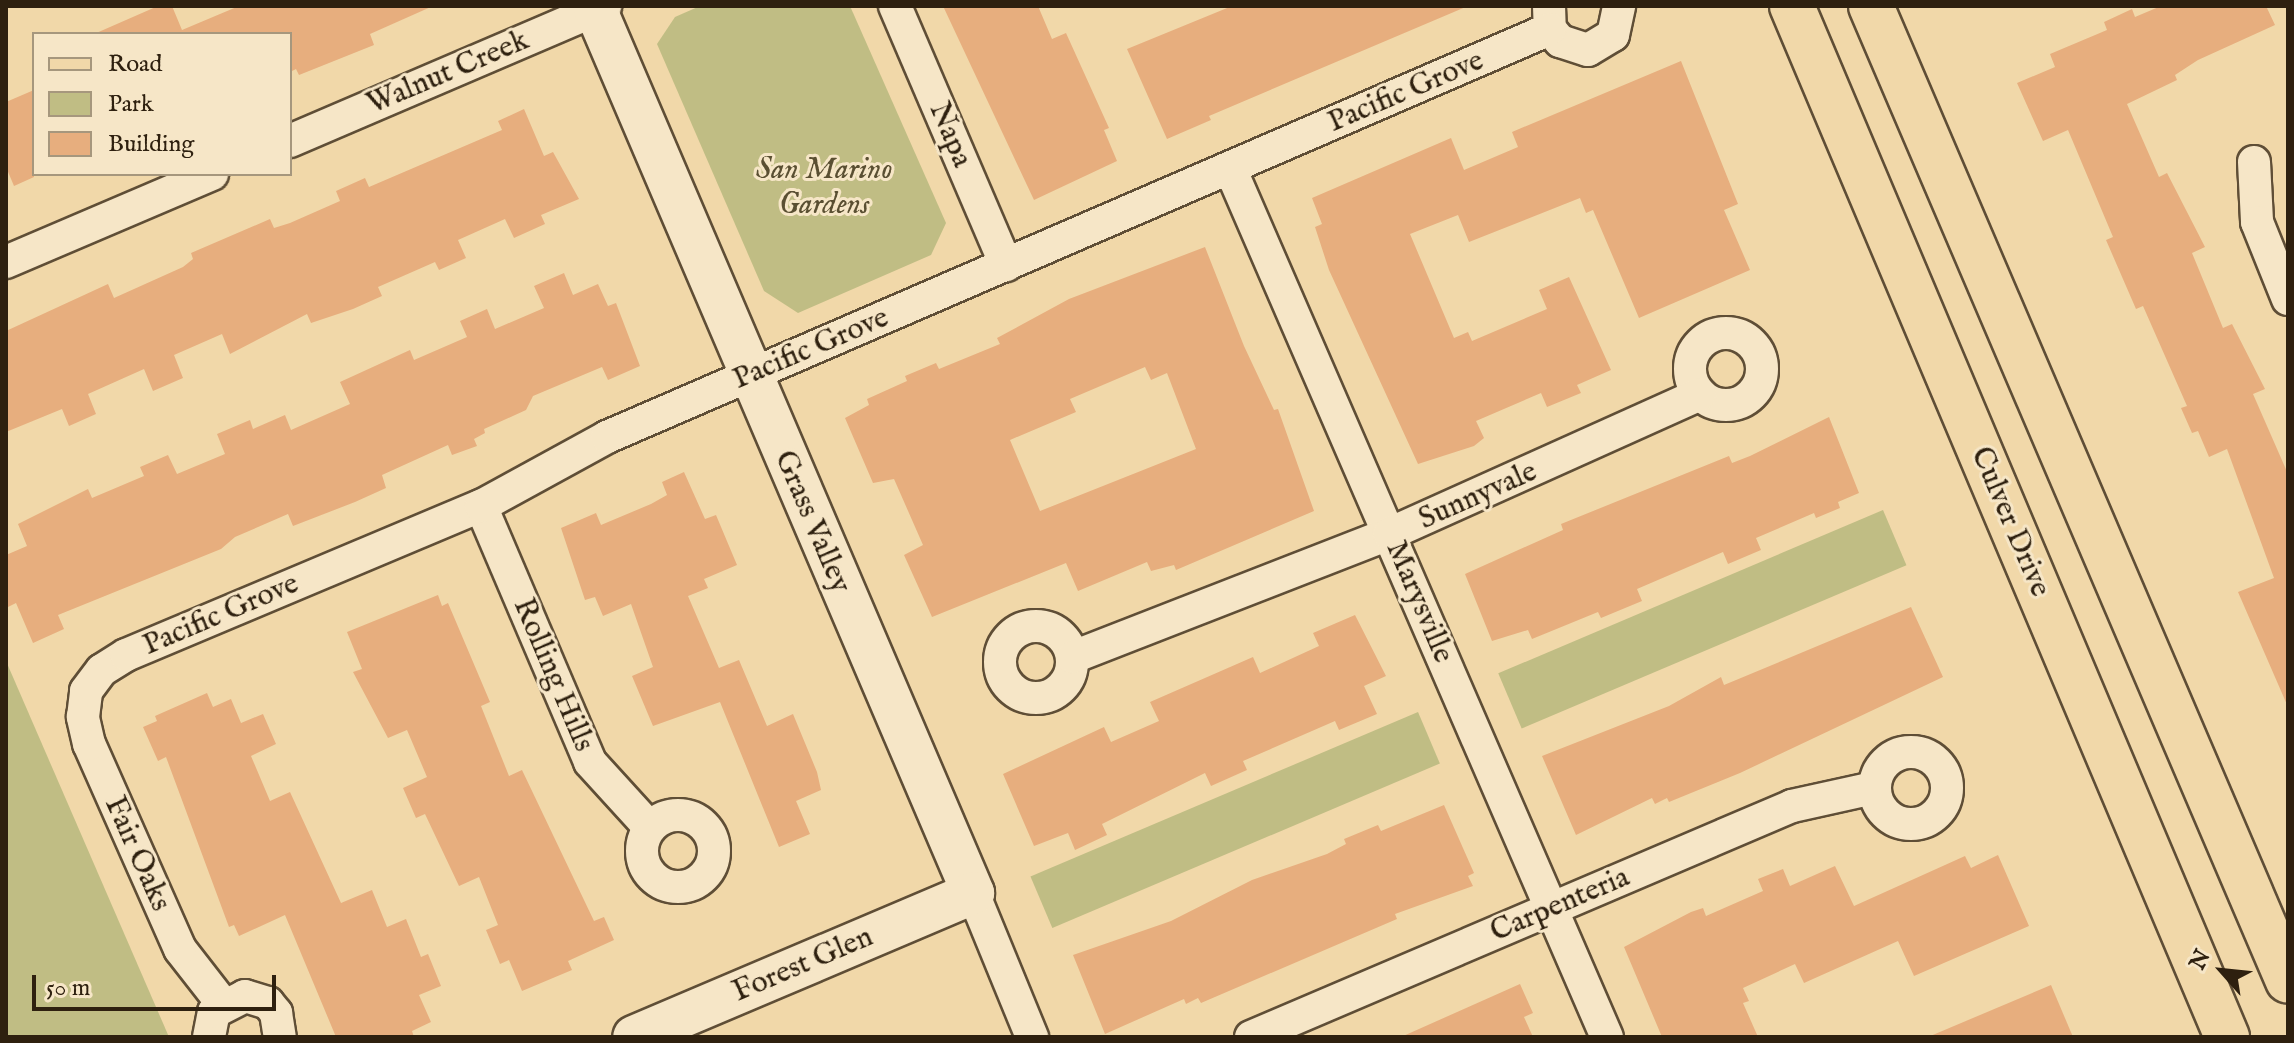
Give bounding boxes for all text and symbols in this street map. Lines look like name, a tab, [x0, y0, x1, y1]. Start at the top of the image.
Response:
street label: Walnut Creek	[362, 23, 534, 123]
legend	[32, 32, 292, 176]
street label: Pacific Grove	[1323, 43, 1489, 141]
text: Road	[108, 49, 162, 80]
text: Park	[108, 89, 154, 120]
street label: Napa	[920, 97, 980, 173]
text: Building	[108, 129, 194, 160]
park label: San Marino Gardens	[756, 152, 892, 222]
street label: Pacific Grove	[728, 300, 894, 398]
street label: Culver Drive	[1962, 442, 2058, 602]
street label: Grass Valley	[766, 445, 858, 599]
street label: Sunnyvale	[1413, 454, 1543, 538]
street label: Marysville	[1377, 536, 1461, 668]
street label: Pacific Grove	[138, 566, 304, 664]
street label: Rolling Hills	[505, 593, 601, 757]
street label: Fair Oaks	[96, 791, 178, 917]
street label: Carpenteria	[1485, 860, 1635, 950]
street label: Forest Glen	[728, 919, 878, 1011]
north arrow	[2182, 931, 2262, 1011]
text: N	[2184, 945, 2217, 975]
scale bar	[36, 959, 280, 1009]
text: 50 m	[46, 973, 90, 1004]

